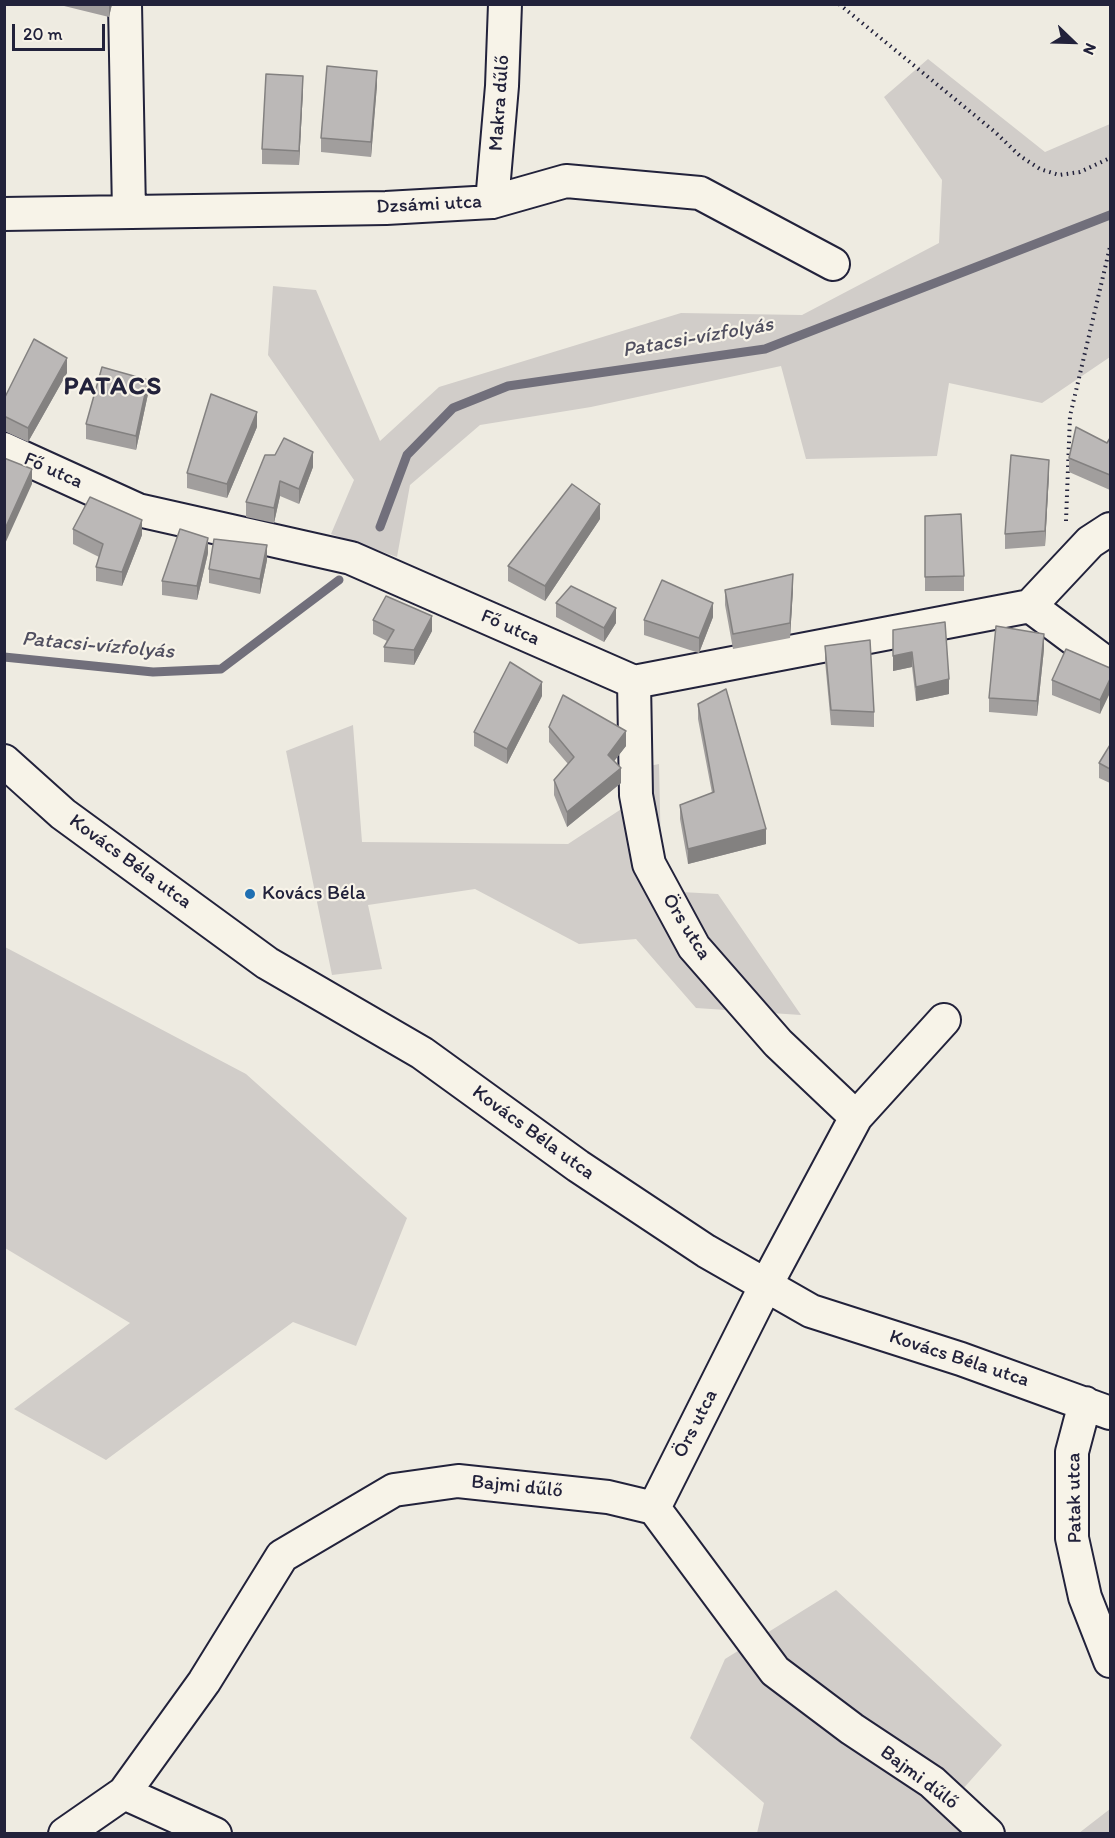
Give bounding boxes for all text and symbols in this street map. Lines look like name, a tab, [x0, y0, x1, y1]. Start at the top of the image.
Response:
scale bar	[15, 12, 108, 50]
north arrow	[1043, 12, 1103, 72]
text: 20 m	[23, 23, 63, 45]
text: N	[1079, 41, 1101, 58]
street label: Makra dűlő	[485, 54, 515, 152]
street label: Dzsámi utca	[376, 190, 482, 220]
water label: Patacsi-vízfolyás	[621, 312, 775, 364]
district label: PATACS	[62, 371, 164, 403]
street label: Fő utca	[20, 447, 86, 495]
street label: Fő utca	[477, 604, 543, 652]
water label: Patacsi-vízfolyás	[21, 627, 175, 665]
street label: Kovács Béla utca	[64, 809, 196, 915]
place label: Kovács Béla	[262, 882, 366, 906]
marker: Kovács Béla	[243, 887, 257, 901]
street label: Örs utca	[656, 890, 716, 964]
street label: Kovács Béla utca	[467, 1080, 599, 1186]
street label: Kovács Béla utca	[886, 1325, 1032, 1393]
street label: Örs utca	[669, 1386, 723, 1462]
street label: Patak utca	[1062, 1452, 1088, 1544]
street label: Bajmi dűlő	[470, 1470, 564, 1504]
street label: Bajmi dűlő	[875, 1741, 963, 1815]

